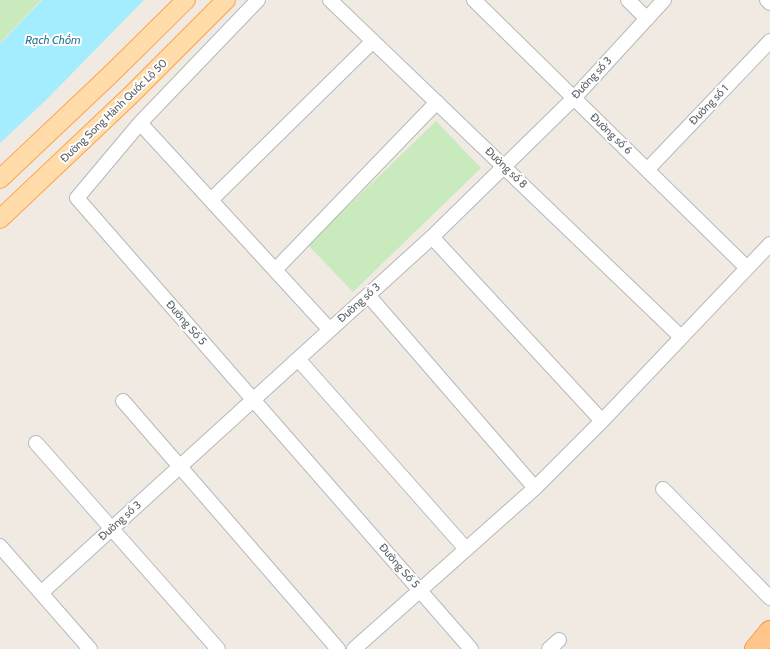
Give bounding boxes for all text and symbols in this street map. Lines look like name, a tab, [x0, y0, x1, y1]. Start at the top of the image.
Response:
water label: Rạch Chồm	[25, 33, 81, 47]
street label: Đường số 3	[569, 54, 615, 102]
street label: Đường Song Hành Quốc Lộ 50	[58, 56, 170, 166]
street label: Đường số 1	[687, 82, 731, 128]
street label: Đường số 6	[587, 111, 635, 157]
street label: Đường số 8	[482, 145, 530, 191]
street label: Đường số 3	[335, 280, 383, 326]
street label: Đường Số 5	[163, 298, 209, 348]
street label: Đường số 3	[96, 498, 144, 544]
street label: Đường Số 5	[376, 541, 422, 591]

